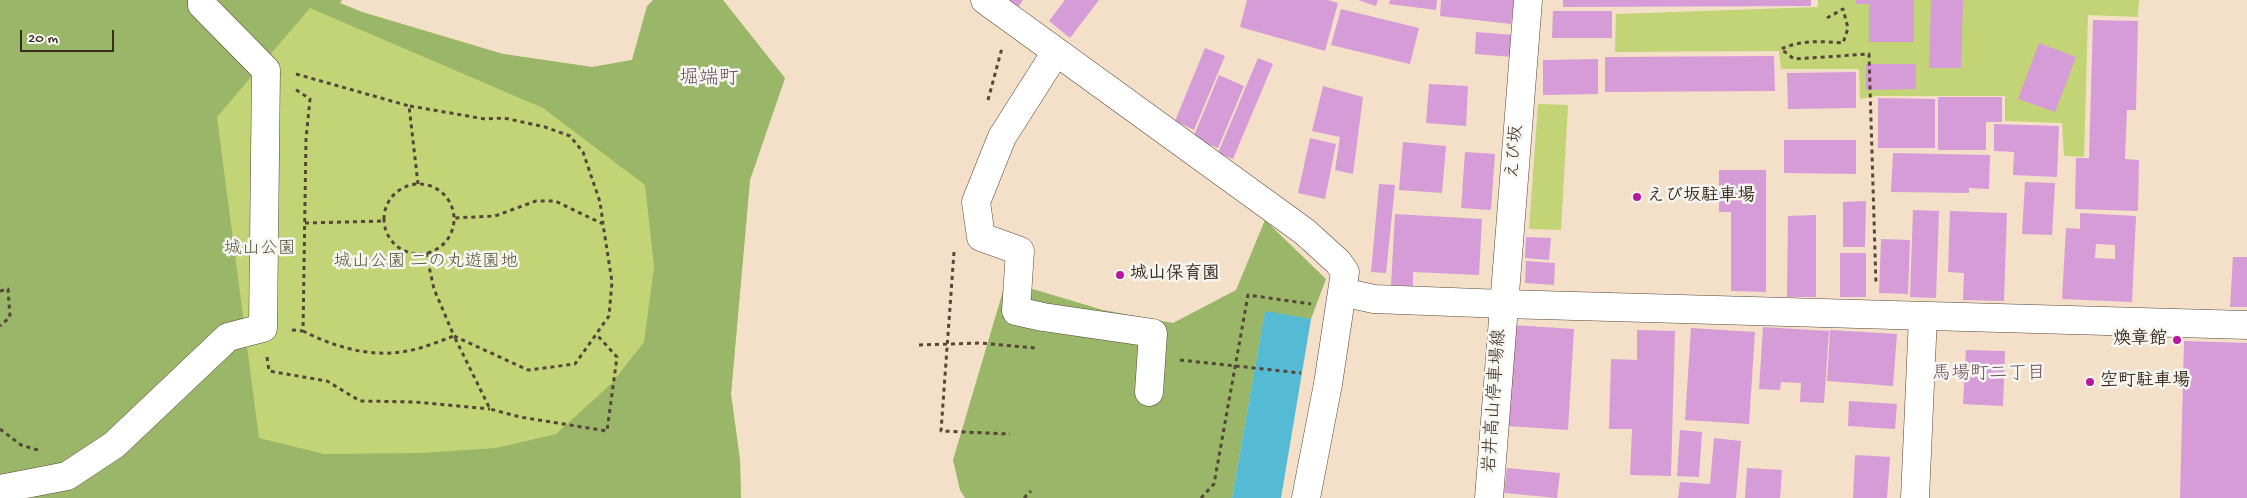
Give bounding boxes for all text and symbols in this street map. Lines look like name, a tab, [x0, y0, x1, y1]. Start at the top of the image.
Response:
scale bar	[22, 20, 116, 52]
text: 20 m	[28, 30, 58, 48]
district label: 堀端町	[679, 68, 739, 92]
street label: えび坂	[1503, 124, 1529, 180]
place label: えび坂駐車場	[1647, 186, 1755, 208]
marker: えび坂駐車場	[1631, 191, 1643, 203]
park label: 城山公園	[224, 239, 296, 261]
park label: 城山公園 二の丸遊園地	[334, 252, 518, 274]
place label: 城山保育園	[1130, 264, 1220, 286]
marker: 城山保育園	[1114, 269, 1126, 281]
street label: 岩井高山停車場線	[1480, 328, 1512, 474]
place label: 煥章館	[2113, 329, 2167, 351]
marker: 煥章館	[2171, 334, 2183, 346]
district label: 馬場町二丁目	[1932, 364, 2046, 386]
place label: 空町駐車場	[2100, 371, 2190, 393]
marker: 空町駐車場	[2084, 376, 2096, 388]

